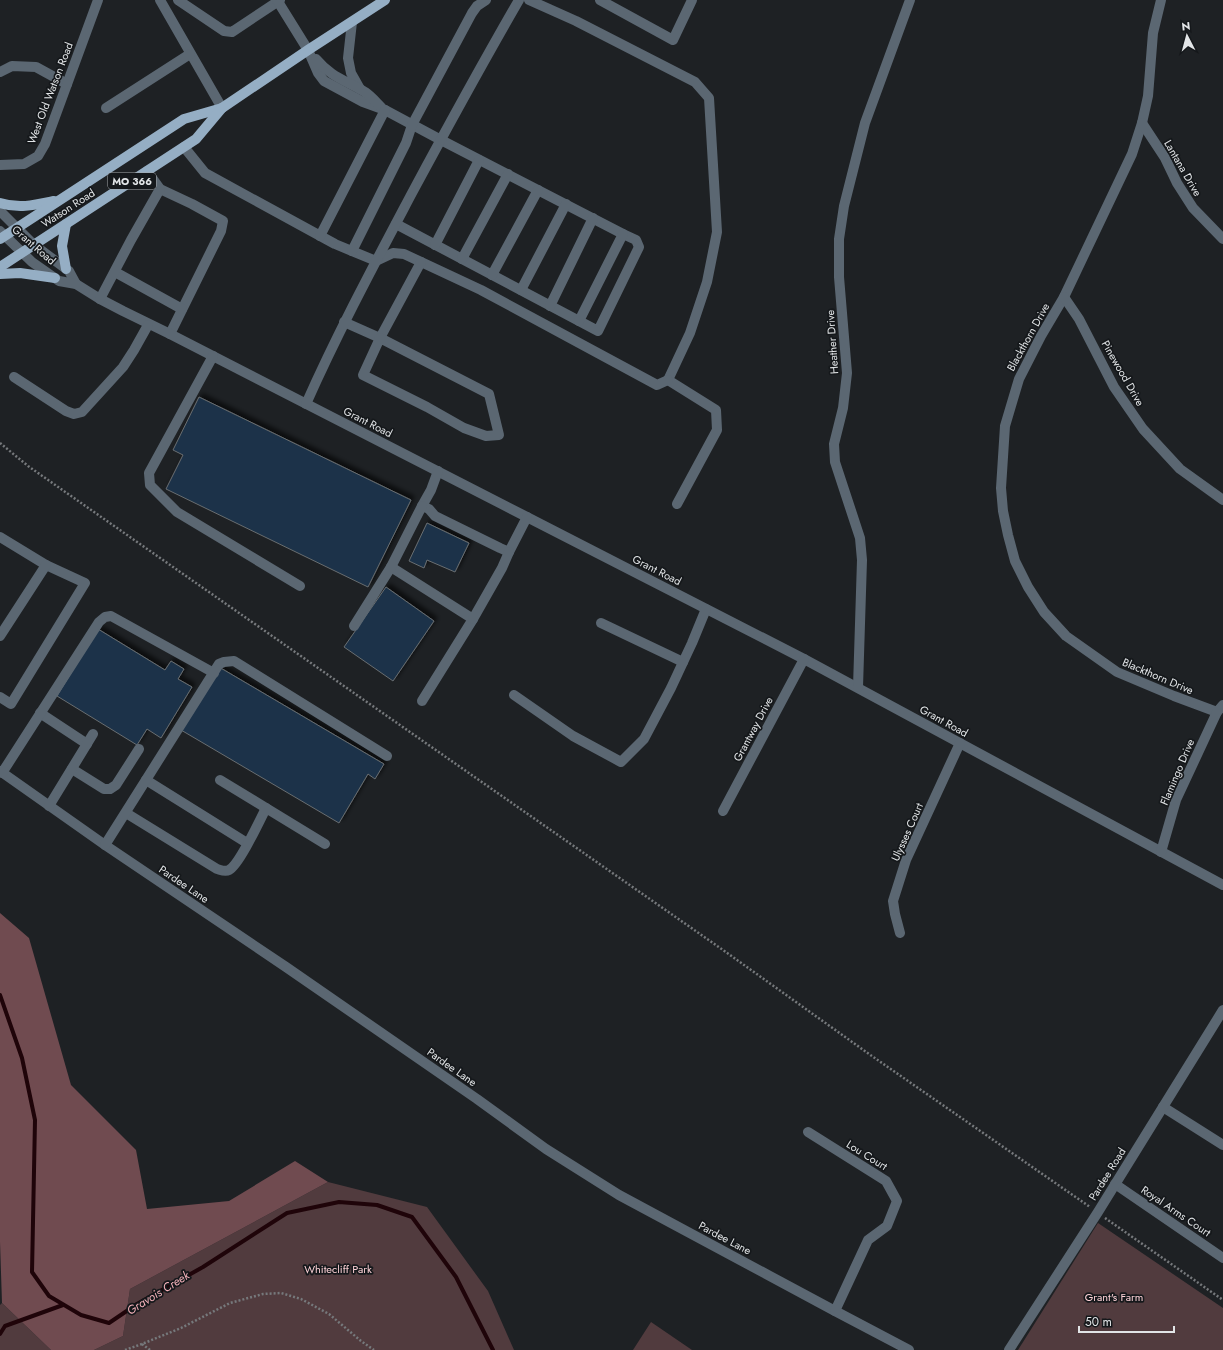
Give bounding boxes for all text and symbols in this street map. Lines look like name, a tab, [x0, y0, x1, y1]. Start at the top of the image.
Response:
north arrow	[1167, 16, 1207, 56]
text: N	[1181, 18, 1191, 34]
street label: West Old Watson Road	[23, 40, 77, 146]
street label: Lantana Drive	[1160, 137, 1206, 199]
road number: MO 366	[108, 173, 156, 189]
street label: Watson Road	[38, 185, 98, 231]
street label: Grant Road	[9, 222, 59, 268]
street label: Blackthorn Drive	[1003, 300, 1054, 374]
street label: Heather Drive	[822, 309, 842, 375]
street label: Pinewood Drive	[1098, 337, 1148, 409]
street label: Grant Road	[341, 403, 395, 441]
street label: Grant Road	[630, 551, 684, 589]
street label: Blackthorn Drive	[1120, 654, 1196, 698]
street label: Grantway Drive	[729, 693, 777, 764]
street label: Grant Road	[917, 701, 971, 741]
street label: Flamingo Drive	[1156, 736, 1198, 808]
street label: Ulysses Court	[887, 800, 927, 864]
street label: Pardee Lane	[156, 861, 213, 907]
street label: Pardee Lane	[424, 1044, 480, 1090]
street label: Lou Court	[843, 1136, 891, 1174]
street label: Pardee Road	[1084, 1145, 1130, 1203]
street label: Royal Arms Court	[1138, 1182, 1214, 1240]
street label: Pardee Lane	[696, 1217, 754, 1259]
park label: Whitecliff Park	[304, 1261, 372, 1277]
water label: Gravois Creek	[123, 1266, 194, 1319]
park label: Grant's Farm	[1085, 1289, 1143, 1305]
scale bar	[1079, 1308, 1174, 1334]
text: 50 m	[1085, 1313, 1112, 1331]

